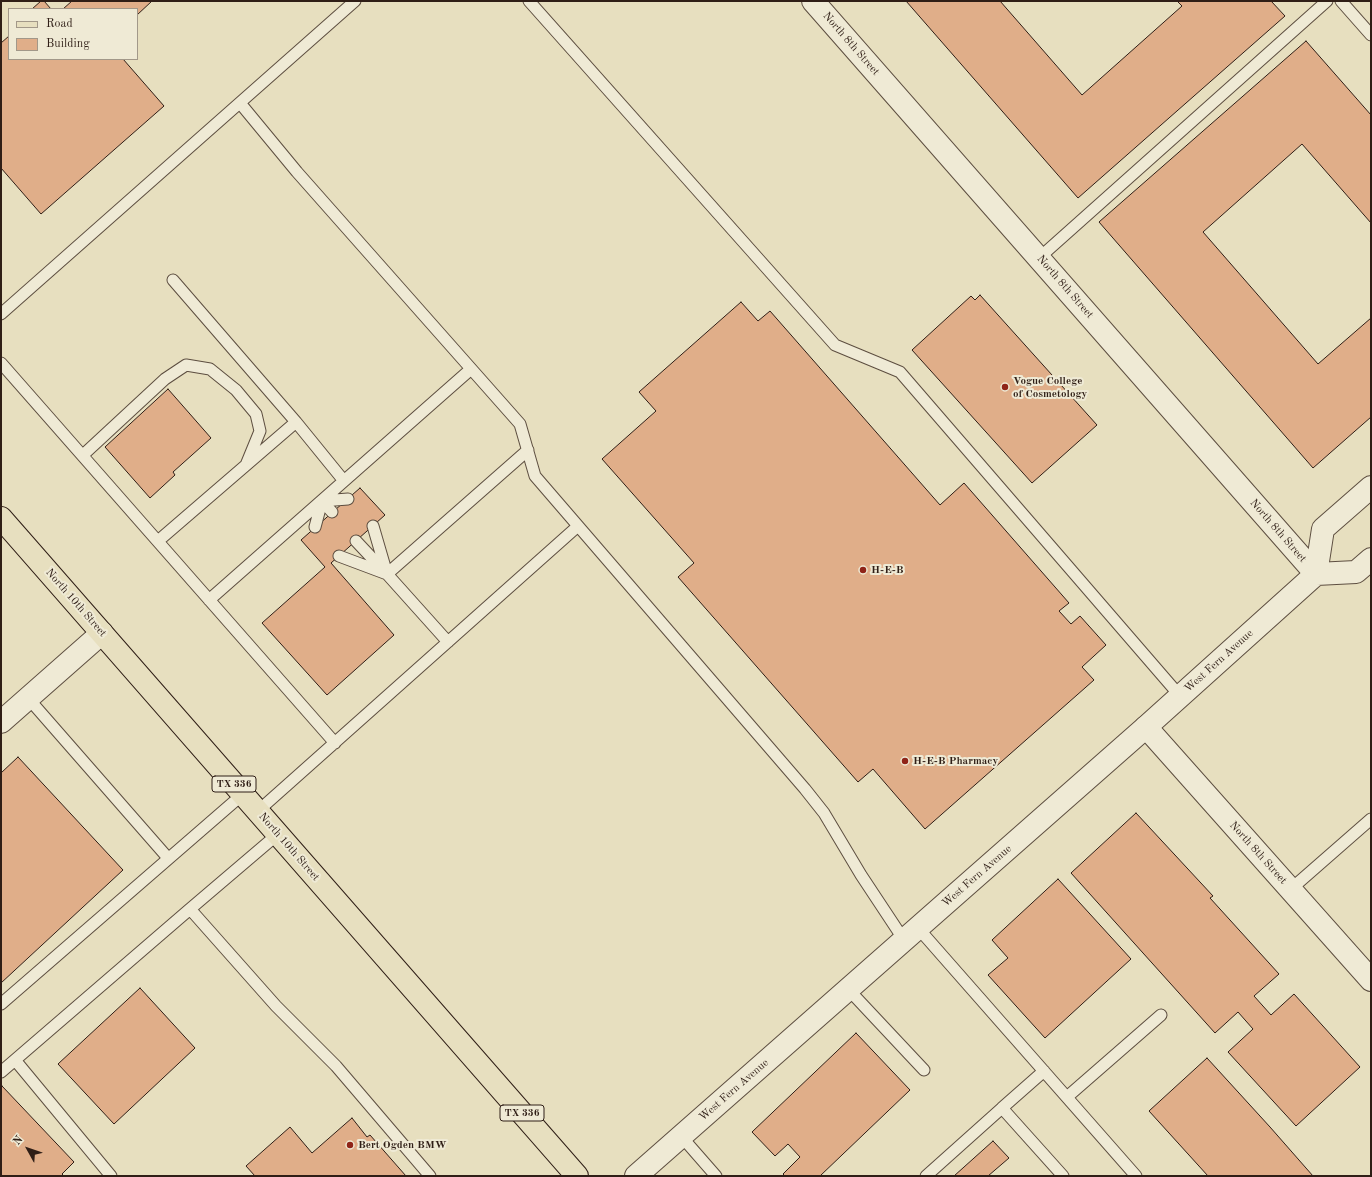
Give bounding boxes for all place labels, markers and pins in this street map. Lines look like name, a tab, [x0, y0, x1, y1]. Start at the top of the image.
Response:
place label: Vogue College of Cosmetology	[1013, 374, 1087, 400]
marker: Vogue College of Cosmetology	[1000, 382, 1010, 392]
place label: H-E-B	[871, 563, 904, 577]
marker: H-E-B	[858, 565, 868, 575]
place label: H-E-B Pharmacy	[913, 754, 998, 768]
marker: H-E-B Pharmacy	[900, 756, 910, 766]
place label: Bert Ogden BMW	[358, 1138, 447, 1152]
marker: Bert Ogden BMW	[345, 1140, 355, 1150]

